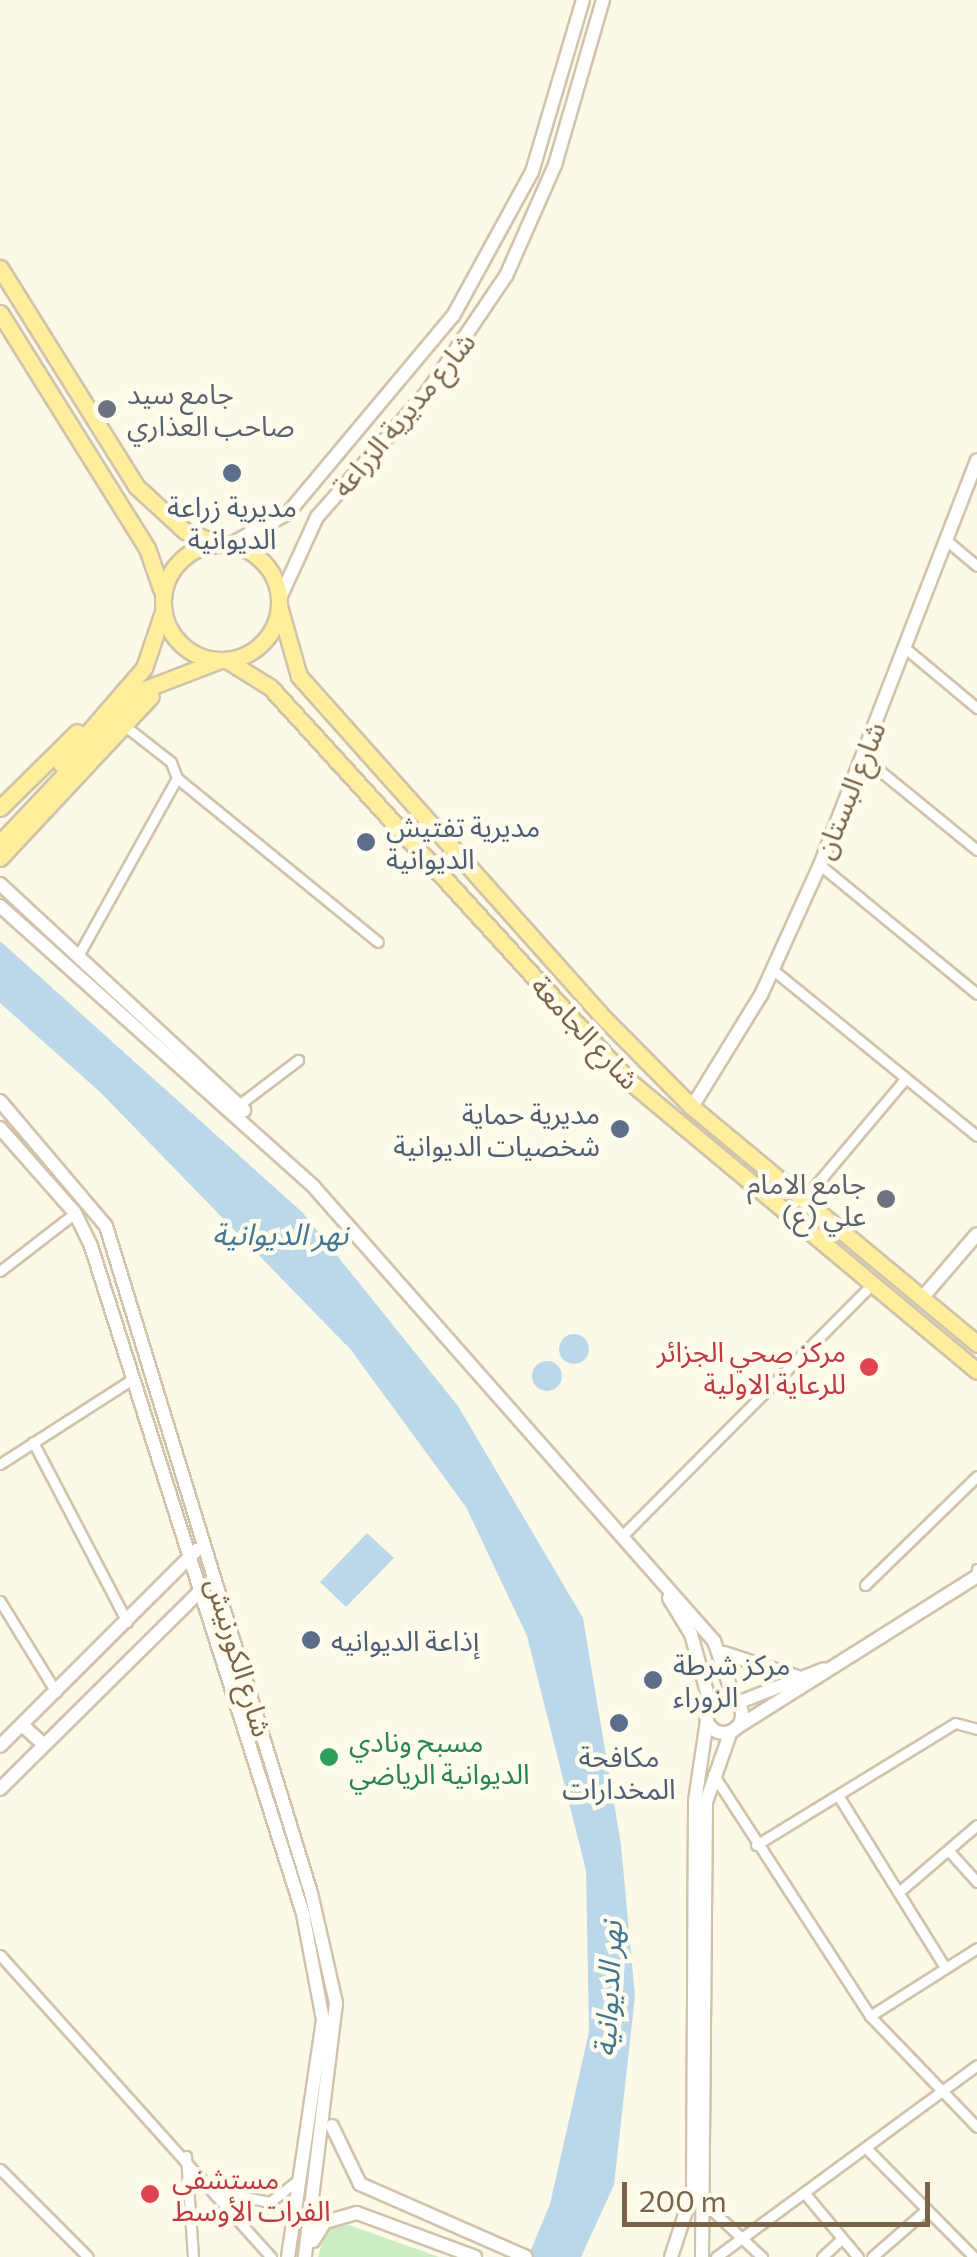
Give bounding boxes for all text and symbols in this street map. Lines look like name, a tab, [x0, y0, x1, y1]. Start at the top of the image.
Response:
street label: شارع مديرية الزراعة	[324, 325, 482, 503]
place label: جامع سيد صاحب العذاري	[127, 376, 295, 442]
marker: جامع سيد صاحب العذاري	[96, 398, 118, 420]
marker: مديرية زراعة الديوانية	[221, 462, 243, 484]
place label: مديرية زراعة الديوانية	[167, 489, 297, 555]
street label: شارع البستان	[806, 716, 892, 864]
place label: مديرية تفتيش الديوانية	[386, 809, 540, 875]
marker: مديرية تفتيش الديوانية	[355, 831, 377, 853]
street label: شارع الجامعة	[525, 968, 647, 1096]
place label: مديرية حماية شخصيات الديوانية	[393, 1096, 600, 1162]
marker: مديرية حماية شخصيات الديوانية	[609, 1118, 631, 1140]
place label: جامع الامام علي (ع)	[747, 1166, 866, 1232]
marker: جامع الامام علي (ع)	[875, 1188, 897, 1210]
water label: نهر الديوانية	[212, 1215, 348, 1251]
place label: مركز صحي الجزائر للرعاية الاولية	[657, 1334, 846, 1400]
marker: مركز صحي الجزائر للرعاية الاولية	[856, 1354, 882, 1380]
street label: شارع الكورنيش	[200, 1574, 280, 1740]
place label: إذاعة الديوانيه	[331, 1623, 479, 1657]
marker: إذاعة الديوانيه	[300, 1629, 322, 1651]
place label: مركز شرطة الزوراء	[673, 1647, 790, 1713]
marker: مركز شرطة الزوراء	[642, 1669, 664, 1691]
marker: مكافحة المخدارات	[608, 1712, 630, 1734]
place label: مسبح ونادي الديوانية الرياضي	[349, 1724, 530, 1790]
place label: مكافحة المخدارات	[562, 1739, 676, 1805]
marker: مسبح ونادي الديوانية الرياضي	[318, 1746, 340, 1768]
water label: نهر الديوانية	[585, 1920, 629, 2058]
place label: مستشفى الفرات الأوسط	[172, 2161, 331, 2227]
scale bar	[627, 2162, 934, 2224]
marker: مستشفى الفرات الأوسط	[137, 2181, 163, 2207]
text: 200 m	[639, 2181, 727, 2218]

